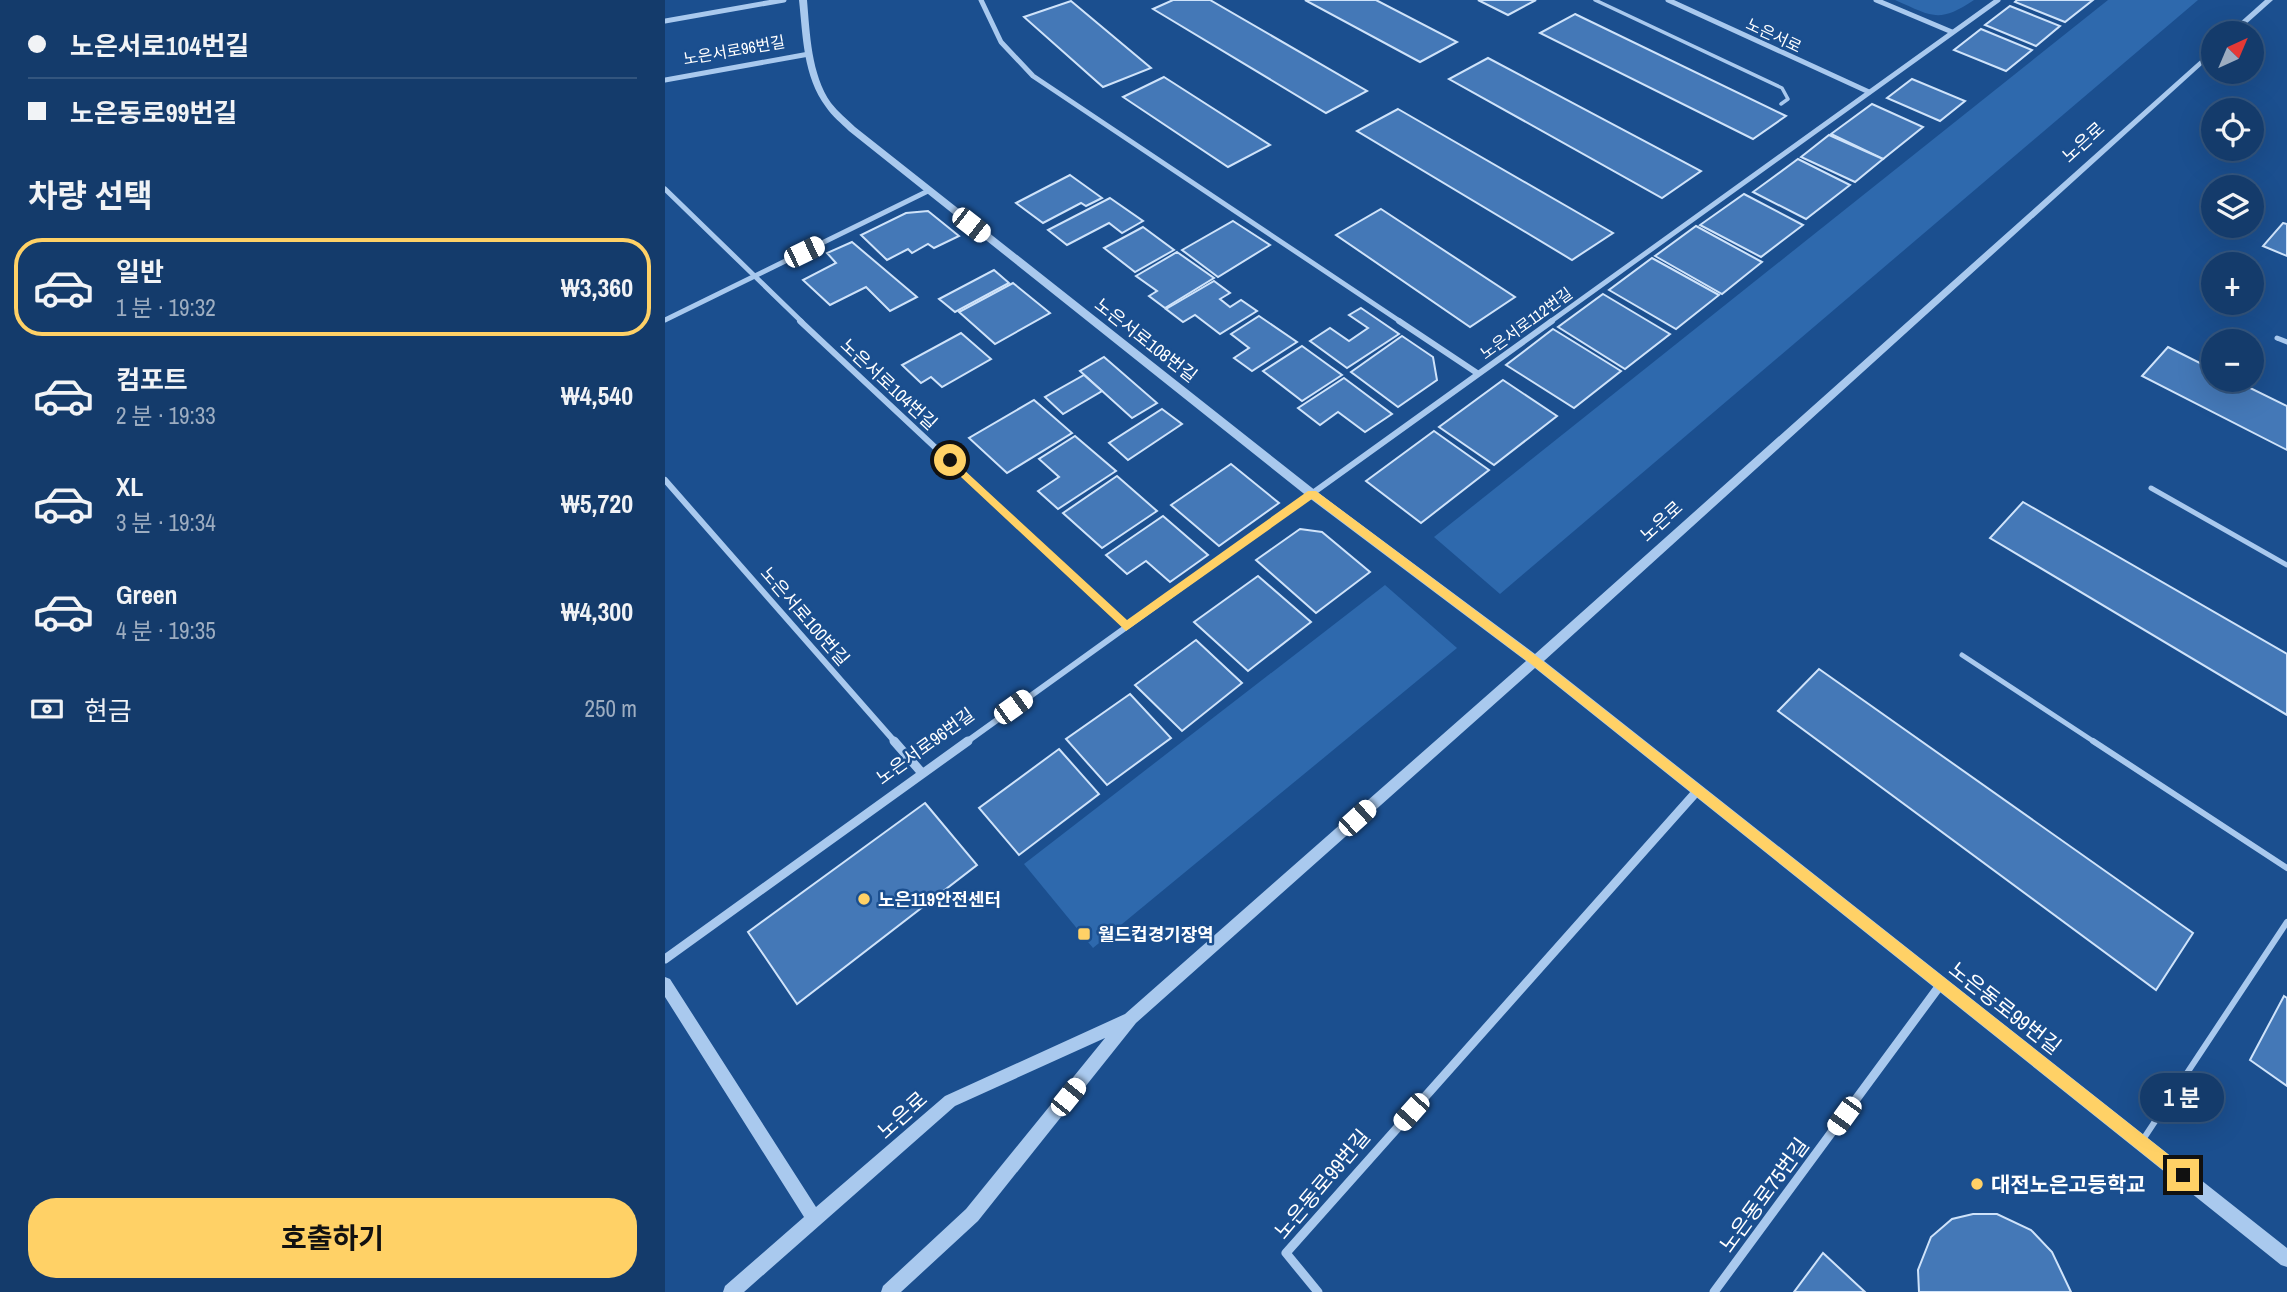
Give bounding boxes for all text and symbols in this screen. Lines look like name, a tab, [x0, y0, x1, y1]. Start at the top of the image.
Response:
street label: 노은서로	[1743, 13, 1806, 58]
north arrow	[2201, 21, 2265, 84]
map controls	[2201, 21, 2264, 392]
text: 노은서로104번길	[70, 28, 249, 63]
street label: 노은서로96번길	[681, 30, 787, 70]
text: 노은동로99번길	[70, 95, 237, 130]
button: locate	[2201, 98, 2264, 161]
street label: 노은로	[2056, 116, 2110, 168]
text: 차량 선택	[28, 174, 153, 217]
button: layers	[2201, 175, 2264, 238]
car	[948, 204, 995, 246]
car	[781, 233, 828, 271]
button: +	[2201, 252, 2264, 315]
text: 일반	[116, 254, 164, 289]
icon: car	[32, 256, 95, 319]
text: ₩3,360	[561, 270, 633, 305]
street label: 노은서로112번길	[1475, 282, 1577, 364]
text: 1 분 · 19:32	[116, 292, 216, 323]
street label: 노은서로108번길	[1089, 292, 1203, 388]
button: −	[2201, 329, 2264, 392]
street label: 노은서로104번길	[835, 333, 943, 435]
text: 컴포트	[116, 362, 188, 397]
icon: car	[32, 364, 95, 427]
text: ₩4,540	[561, 378, 633, 413]
text: 2 분 · 19:33	[116, 400, 216, 431]
route start	[934, 444, 966, 476]
text: XL	[116, 469, 143, 504]
icon: car	[32, 472, 95, 535]
text: ₩5,720	[561, 486, 633, 521]
street label: 노은로	[1634, 495, 1688, 547]
text: 3 분 · 19:34	[116, 507, 216, 538]
street label: 노은서로100번길	[755, 561, 855, 671]
text: Green	[116, 577, 178, 612]
icon: car	[32, 580, 95, 643]
text: ₩4,300	[561, 594, 633, 629]
text: 4 분 · 19:35	[116, 615, 216, 646]
car	[990, 686, 1037, 728]
icon: cash	[28, 690, 66, 728]
text: 현금	[84, 693, 132, 728]
text: 250 m	[585, 693, 637, 724]
street label: 노은서로96번길	[871, 702, 979, 790]
car	[1335, 796, 1380, 840]
place label: 노은119안전센터	[878, 887, 1001, 912]
marker: 노은119안전센터	[856, 891, 872, 907]
place label: 월드컵경기장역	[1098, 922, 1214, 947]
marker: 월드컵경기장역	[1076, 926, 1092, 942]
street label: 노은동로99번길	[1943, 955, 2067, 1061]
car	[1047, 1074, 1090, 1120]
callout: 1 분	[2141, 1074, 2225, 1122]
text: 1 분	[2164, 1082, 2200, 1113]
street label: 노은로	[871, 1085, 933, 1145]
car	[1390, 1089, 1433, 1135]
car	[1824, 1093, 1865, 1139]
street label: 노은동로99번길	[1267, 1123, 1377, 1245]
street label: 노은동로75번길	[1713, 1132, 1815, 1258]
route end	[2167, 1159, 2199, 1191]
place label: 대전노은고등학교	[1991, 1170, 2146, 1199]
marker: 대전노은고등학교	[1969, 1176, 1985, 1192]
button: 호출하기	[28, 1198, 637, 1278]

